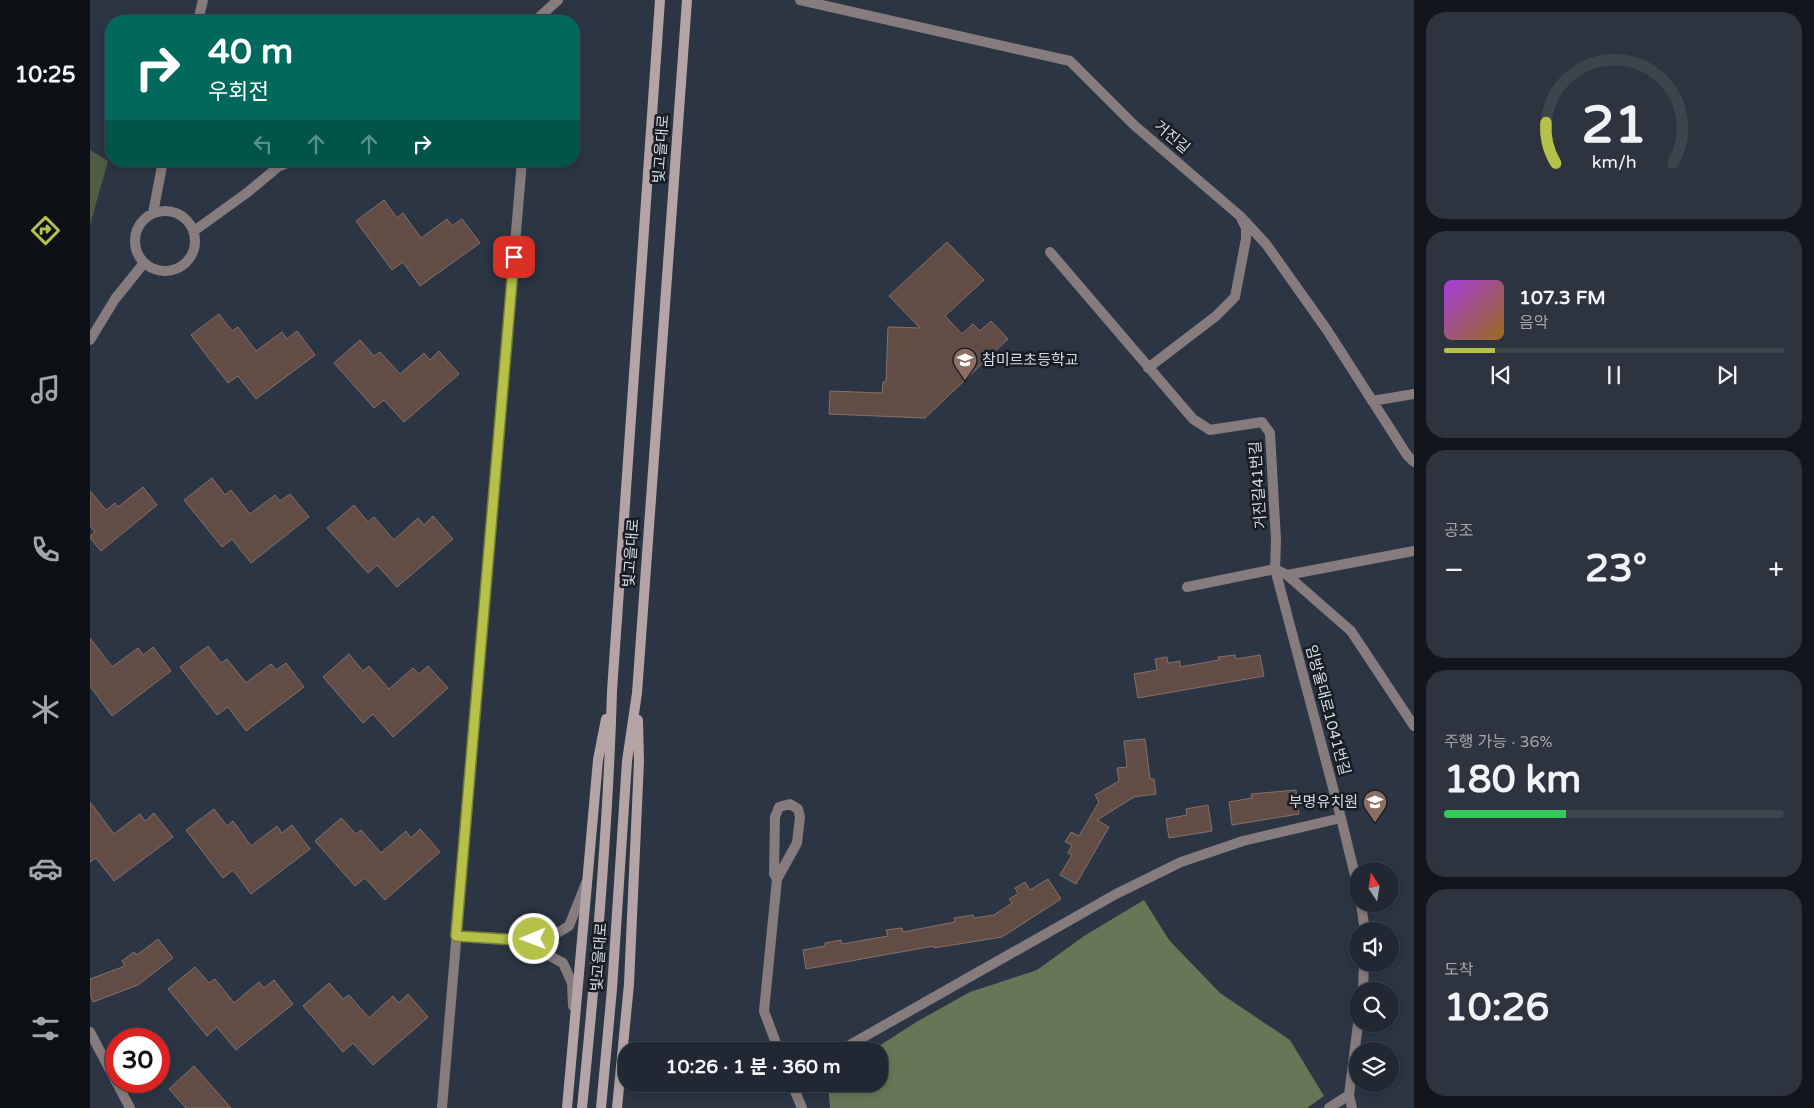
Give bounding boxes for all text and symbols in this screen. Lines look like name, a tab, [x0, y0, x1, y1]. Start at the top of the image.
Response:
text: 40 m	[208, 31, 293, 73]
icon: right	[125, 35, 190, 100]
text: 10:25	[15, 62, 75, 88]
text: 우회전	[208, 79, 269, 105]
text: 21	[1581, 94, 1647, 157]
street label: 빛고을대로	[650, 114, 672, 184]
street label: 거진길	[1150, 117, 1194, 157]
icon: left	[249, 130, 277, 158]
icon: ahead	[302, 130, 330, 158]
icon: ahead	[355, 130, 383, 158]
icon: right	[408, 130, 436, 158]
text: km/h	[1592, 152, 1636, 173]
icon: directions	[28, 213, 63, 248]
pin	[493, 236, 535, 278]
icon: arrive	[500, 243, 528, 271]
text: 107.3 FM	[1519, 287, 1606, 309]
text: 음악	[1519, 313, 1548, 333]
school or university icon: 참미르초등학교	[952, 347, 978, 381]
place label: 참미르초등학교	[982, 351, 1079, 369]
icon: previous	[1487, 361, 1515, 389]
icon: pause	[1600, 361, 1628, 389]
icon: next	[1713, 361, 1741, 389]
icon: music	[28, 372, 63, 407]
street label: 거진길41번길	[1246, 441, 1270, 529]
street label: 빛고을대로	[620, 518, 642, 588]
text: 공조	[1444, 521, 1473, 541]
icon: phone	[28, 532, 63, 567]
text: 23°	[1585, 546, 1647, 592]
text: −	[1444, 553, 1464, 587]
text: +	[1768, 553, 1784, 587]
street label: 임방울대로1041번길	[1302, 643, 1354, 777]
icon: climate	[28, 692, 63, 727]
text: 주행 가능 · 36%	[1444, 732, 1553, 752]
text: 180 km	[1444, 757, 1581, 803]
school or university icon: 부명유치원	[1362, 789, 1388, 823]
place label: 부명유치원	[1289, 793, 1358, 811]
icon: car	[28, 851, 63, 886]
north arrow	[1349, 862, 1399, 912]
map controls	[1349, 862, 1399, 1092]
position arrow	[507, 912, 559, 964]
street label: 빛고을대로	[588, 922, 610, 992]
button: sound	[1349, 922, 1399, 972]
text: 도착	[1444, 960, 1473, 980]
button: search	[1349, 982, 1399, 1032]
text: 10:26	[1444, 985, 1549, 1031]
icon: filters	[28, 1011, 63, 1046]
speed limit sign: 30	[105, 1028, 170, 1093]
button: layers	[1349, 1042, 1399, 1092]
text: 10:26 · 1 분 · 360 m	[666, 1056, 840, 1078]

